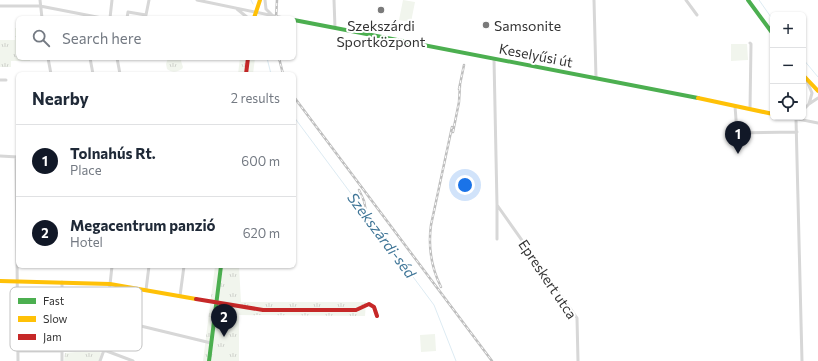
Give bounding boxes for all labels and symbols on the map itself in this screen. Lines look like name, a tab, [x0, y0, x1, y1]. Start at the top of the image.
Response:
marker: Szekszárdi Sportközpont	[376, 5, 386, 15]
place label: Szekszárdi Sportközpont	[336, 17, 426, 50]
place label: Samsonite	[494, 17, 561, 34]
marker: Samsonite	[481, 20, 491, 30]
street label: Keselyűsi út	[498, 40, 575, 71]
pin: 1	[725, 121, 751, 154]
your location	[455, 175, 475, 195]
water label: Szekszárdi-séd	[344, 189, 421, 282]
street label: Epreskert utca	[515, 236, 581, 322]
legend	[10, 287, 142, 351]
text: Fast	[43, 294, 65, 307]
pin: 2	[211, 304, 237, 337]
text: Slow	[43, 312, 68, 325]
text: Jam	[43, 330, 62, 344]

